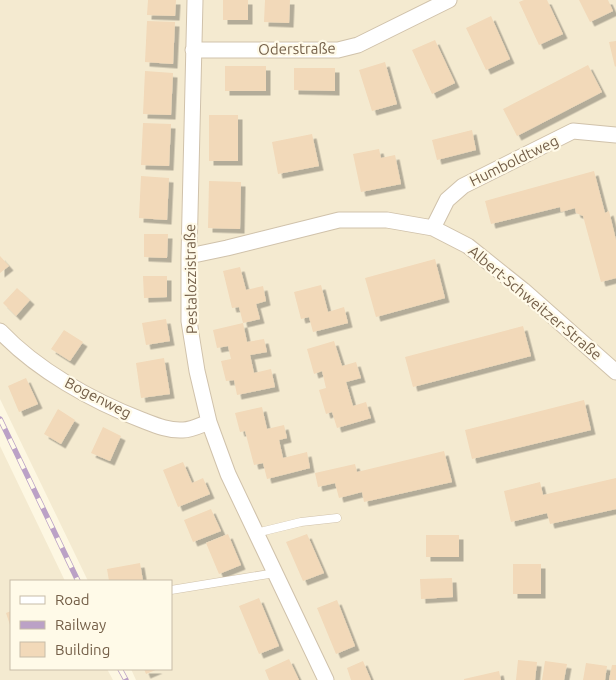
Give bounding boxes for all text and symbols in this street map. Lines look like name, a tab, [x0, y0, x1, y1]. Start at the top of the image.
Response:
street label: Oderstraße	[258, 39, 336, 58]
street label: Humboldtweg	[467, 132, 561, 189]
street label: Pestalozzistraße	[181, 224, 200, 334]
street label: Albert-Schweitzer-Straße	[465, 242, 605, 363]
street label: Bogenweg	[62, 374, 134, 422]
legend	[10, 580, 172, 670]
text: Road	[55, 591, 90, 608]
text: Railway	[55, 616, 106, 633]
text: Building	[55, 641, 110, 658]

